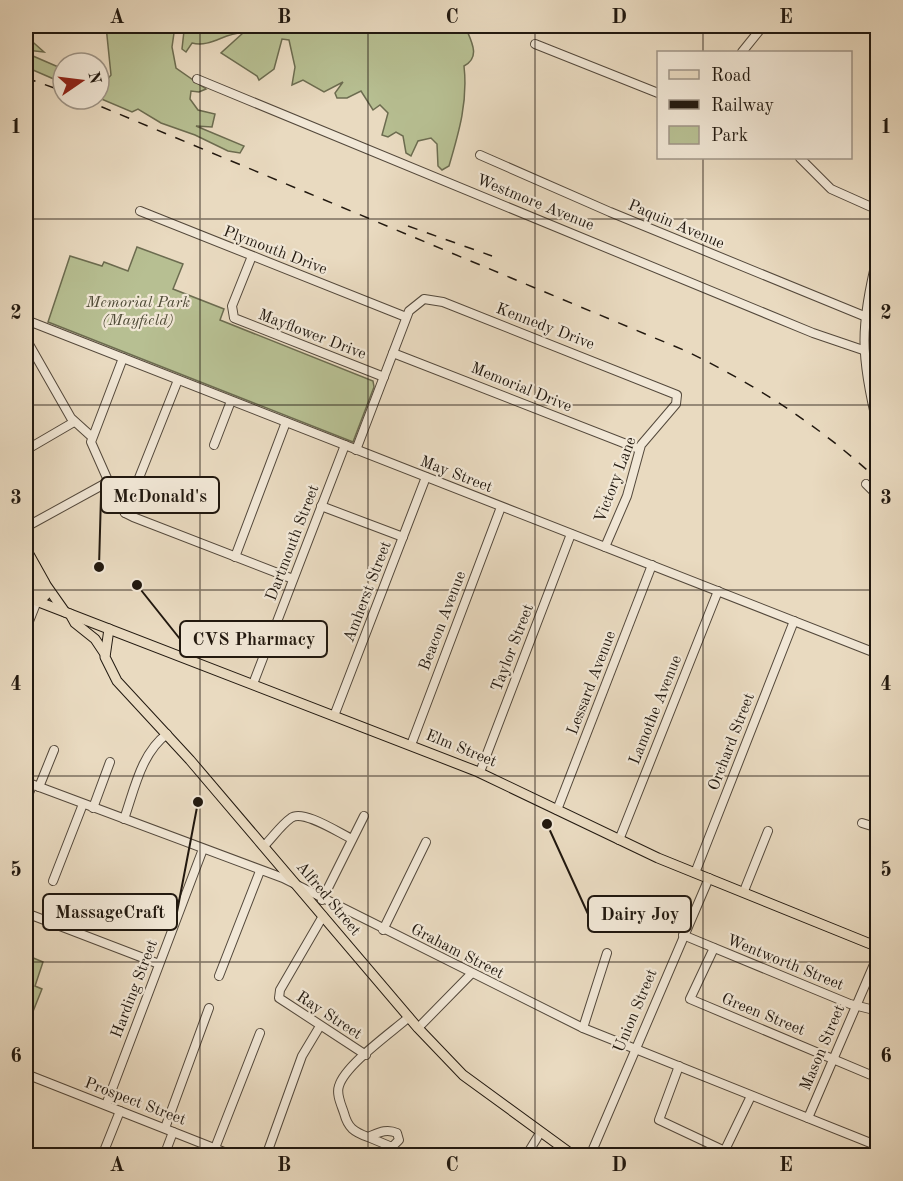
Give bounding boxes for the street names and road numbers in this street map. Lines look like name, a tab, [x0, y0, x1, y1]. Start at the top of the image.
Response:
street label: Westmore Avenue	[474, 172, 596, 234]
street label: Paquin Avenue	[626, 198, 726, 252]
street label: Plymouth Drive	[221, 224, 329, 278]
street label: Kennedy Drive	[494, 301, 596, 353]
street label: Mayflower Drive	[256, 307, 368, 363]
street label: Memorial Drive	[468, 360, 574, 416]
street label: Victory Lane	[592, 435, 640, 525]
street label: May Street	[417, 454, 495, 496]
street label: Dartmouth Street	[264, 482, 323, 603]
street label: Amherst Street	[341, 539, 395, 645]
street label: Beacon Avenue	[417, 569, 469, 673]
street label: Taylor Street	[489, 602, 537, 694]
street label: Lessard Avenue	[565, 629, 619, 737]
street label: Lamothe Avenue	[627, 653, 685, 767]
street label: Orchard Street	[706, 691, 758, 793]
street label: Elm Street	[423, 728, 499, 771]
street label: Alfred Street	[293, 859, 364, 939]
street label: Graham Street	[408, 922, 507, 983]
street label: Wentworth Street	[724, 932, 846, 994]
street label: Harding Street	[109, 937, 161, 1040]
street label: Union Street	[611, 967, 661, 1055]
street label: Ray Street	[293, 989, 365, 1043]
street label: Green Street	[719, 991, 807, 1039]
street label: Mason Street	[798, 1002, 848, 1093]
street label: Prospect Street	[82, 1075, 188, 1129]

